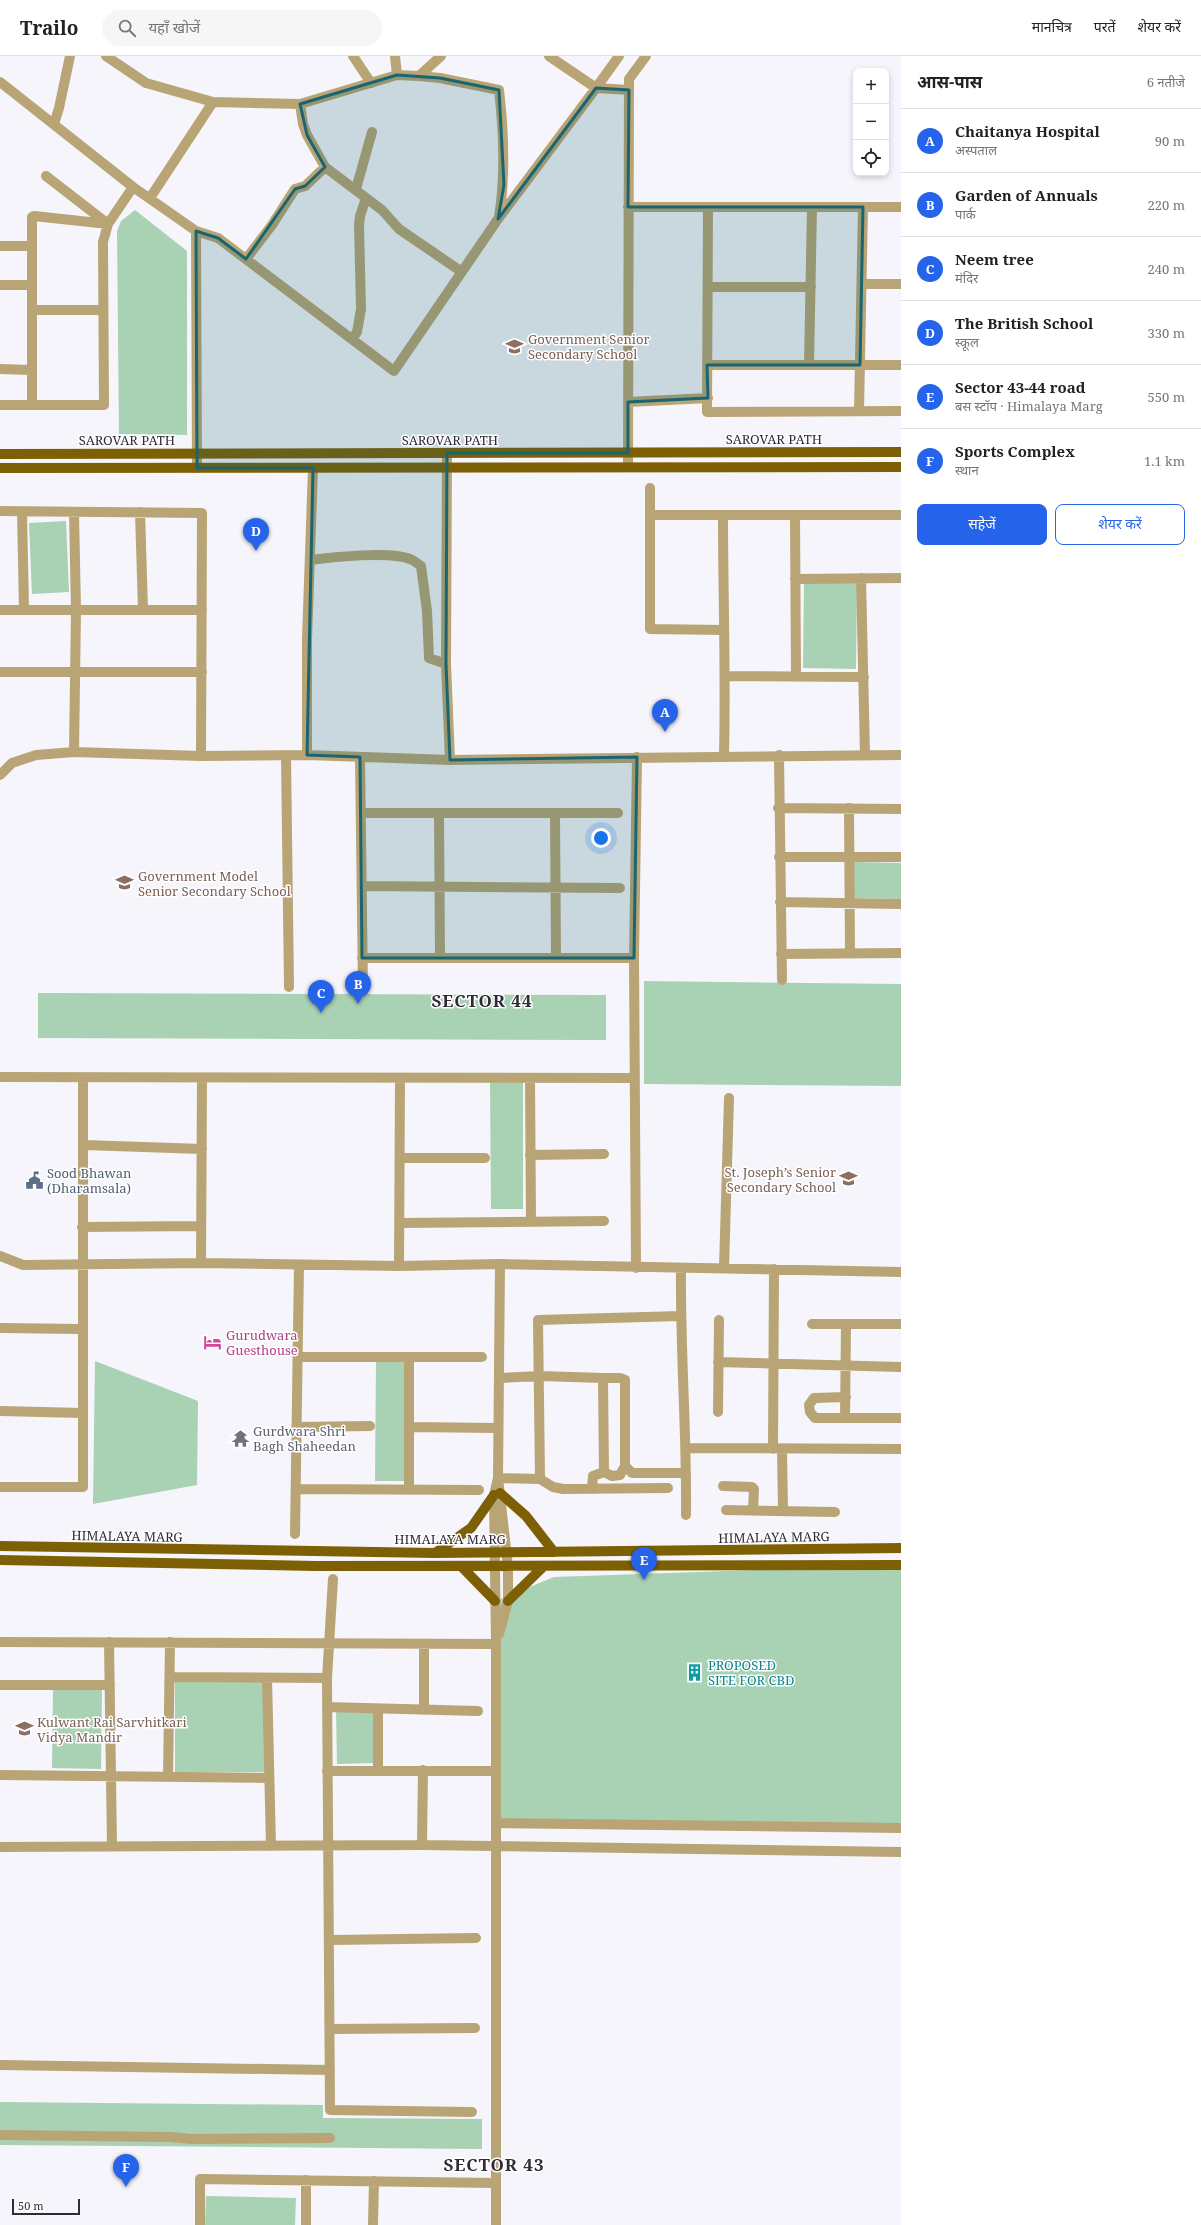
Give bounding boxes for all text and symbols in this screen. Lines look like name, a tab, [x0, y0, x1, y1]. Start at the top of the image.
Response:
search box	[102, 10, 382, 46]
text: Trailo	[20, 15, 78, 41]
icon: search	[116, 17, 138, 39]
text: यहाँ खोजें	[148, 17, 200, 37]
text: मानचित्र	[1032, 17, 1072, 36]
text: परतें	[1094, 17, 1116, 36]
text: शेयर करें	[1138, 17, 1181, 36]
map controls	[853, 68, 889, 176]
button: +	[853, 68, 889, 104]
text: आस-पास	[917, 70, 982, 93]
text: 6 नतीजे	[1147, 73, 1185, 91]
button: −	[853, 104, 889, 140]
text: Chaitanya Hospital	[955, 121, 1100, 141]
text: A	[925, 132, 935, 150]
text: 90 m	[1155, 132, 1185, 150]
button: locate	[853, 140, 889, 176]
text: अस्पताल	[955, 141, 997, 159]
text: Garden of Annuals	[955, 185, 1098, 205]
text: B	[926, 196, 934, 214]
text: 220 m	[1148, 196, 1185, 214]
text: पार्क	[955, 205, 976, 223]
text: Neem tree	[955, 249, 1034, 269]
text: C	[926, 260, 934, 278]
text: 240 m	[1148, 260, 1185, 278]
text: मंदिर	[955, 269, 978, 287]
text: The British School	[955, 313, 1093, 333]
text: D	[925, 324, 935, 342]
text: 330 m	[1148, 324, 1185, 342]
place label: Government Senior Secondary School	[528, 330, 650, 363]
text: स्कूल	[955, 333, 979, 351]
school or university icon: Government Senior Secondary School	[505, 336, 525, 356]
text: Sector 43-44 road	[955, 377, 1085, 397]
text: E	[926, 388, 934, 406]
text: 550 m	[1148, 388, 1185, 406]
text: बस स्टॉप · Himalaya Marg	[955, 397, 1103, 415]
street label: SAROVAR PATH	[726, 430, 822, 448]
street label: SAROVAR PATH	[79, 431, 175, 449]
street label: SAROVAR PATH	[402, 431, 498, 449]
text: Sports Complex	[955, 441, 1075, 461]
text: F	[926, 452, 934, 470]
text: 1.1 km	[1144, 452, 1185, 470]
text: स्थान	[955, 461, 979, 479]
button: सहेजें	[917, 504, 1047, 545]
button: शेयर करें	[1055, 504, 1185, 545]
pin: D	[243, 518, 269, 551]
pin: A	[652, 699, 678, 732]
your location	[591, 828, 611, 848]
place label: Government Model Senior Secondary School	[138, 867, 291, 900]
school or university icon: Government Model Senior Secondary School	[115, 873, 135, 893]
pin: B	[345, 971, 371, 1004]
pin: C	[308, 980, 334, 1013]
district label: SECTOR 44	[431, 989, 533, 1012]
place label: St. Joseph’s Senior Secondary School	[724, 1163, 836, 1196]
place label: Sood Bhawan (Dharamsala)	[47, 1164, 132, 1197]
school or university icon: St. Joseph’s Senior Secondary School	[839, 1169, 859, 1189]
public building icon: Sood Bhawan (Dharamsala)	[24, 1170, 44, 1190]
place label: Gurudwara Guesthouse	[226, 1326, 298, 1359]
hotel icon: Gurudwara Guesthouse	[203, 1332, 223, 1352]
place label: Gurdwara Shri Bagh Shaheedan	[253, 1422, 357, 1455]
temple icon: Gurdwara Shri Bagh Shaheedan	[230, 1428, 250, 1448]
street label: HIMALAYA MARG	[71, 1526, 184, 1546]
street label: HIMALAYA MARG	[718, 1527, 831, 1547]
street label: HIMALAYA MARG	[394, 1530, 506, 1548]
pin: E	[631, 1547, 657, 1580]
place label: PROPOSED SITE FOR CBD	[708, 1656, 794, 1689]
building icon: PROPOSED SITE FOR CBD	[685, 1662, 705, 1682]
place label: Kulwant Rai Sarvhitkari Vidya Mandir	[37, 1713, 187, 1746]
school or university icon: Kulwant Rai Sarvhitkari Vidya Mandir	[14, 1719, 34, 1739]
district label: SECTOR 43	[443, 2153, 545, 2176]
pin: F	[113, 2154, 139, 2187]
scale bar	[12, 2197, 80, 2216]
text: 50 m	[18, 2198, 44, 2213]

